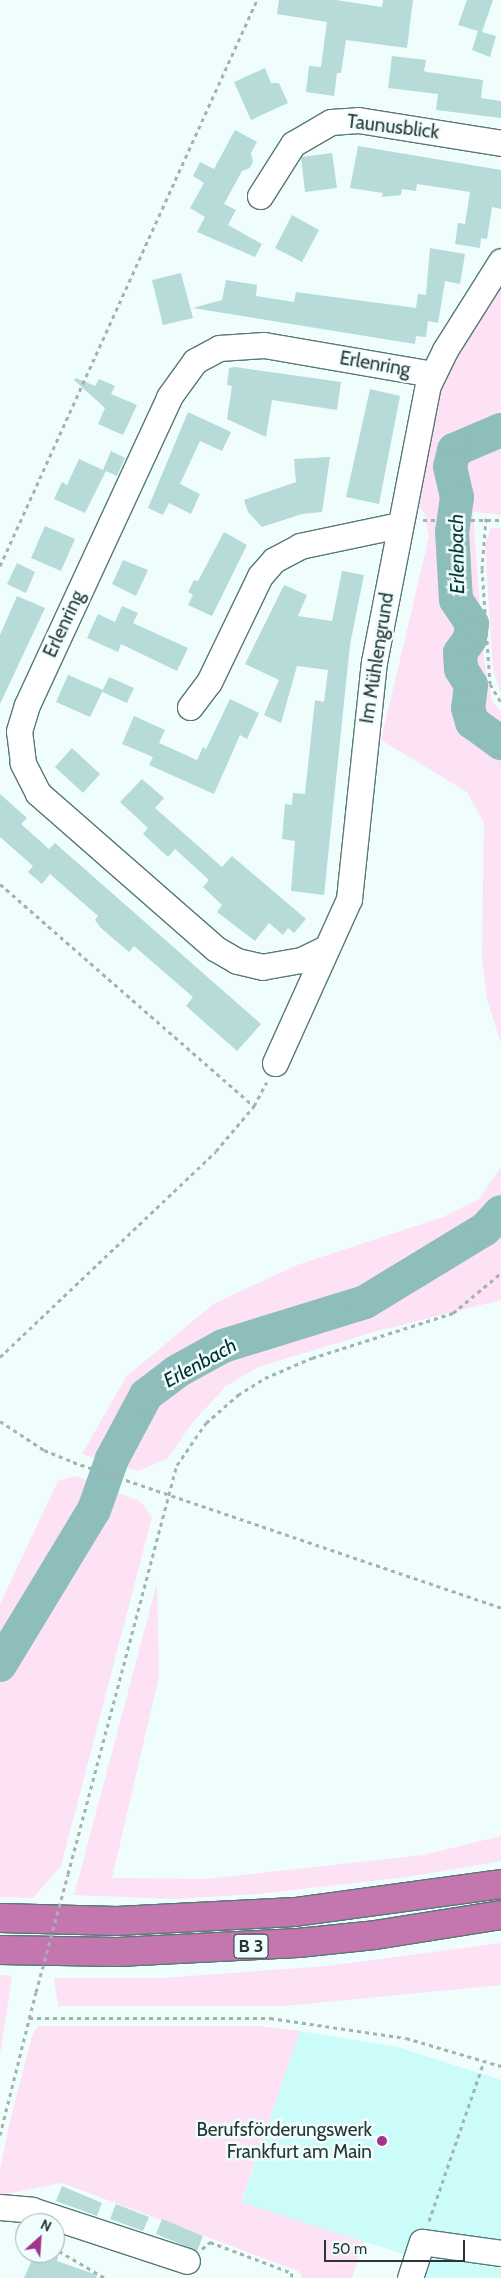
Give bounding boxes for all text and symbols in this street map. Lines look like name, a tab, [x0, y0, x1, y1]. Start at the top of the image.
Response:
street label: Taunusblick	[346, 110, 440, 144]
street label: Erlenring	[338, 347, 412, 381]
water label: Erlenbach	[444, 514, 470, 594]
street label: Erlenring	[39, 587, 89, 661]
street label: Im Mühlengrund	[355, 591, 399, 725]
water label: Erlenbach	[159, 1333, 241, 1393]
road number: B 3	[232, 1930, 270, 1962]
place label: Berufsförderungswerk Frankfurt am Main	[196, 2119, 372, 2163]
marker: Berufsförderungswerk Frankfurt am Main	[376, 2135, 388, 2147]
north arrow	[15, 2213, 65, 2263]
text: N	[38, 2215, 55, 2236]
scale bar	[326, 2230, 467, 2262]
text: 50 m	[332, 2240, 367, 2258]

